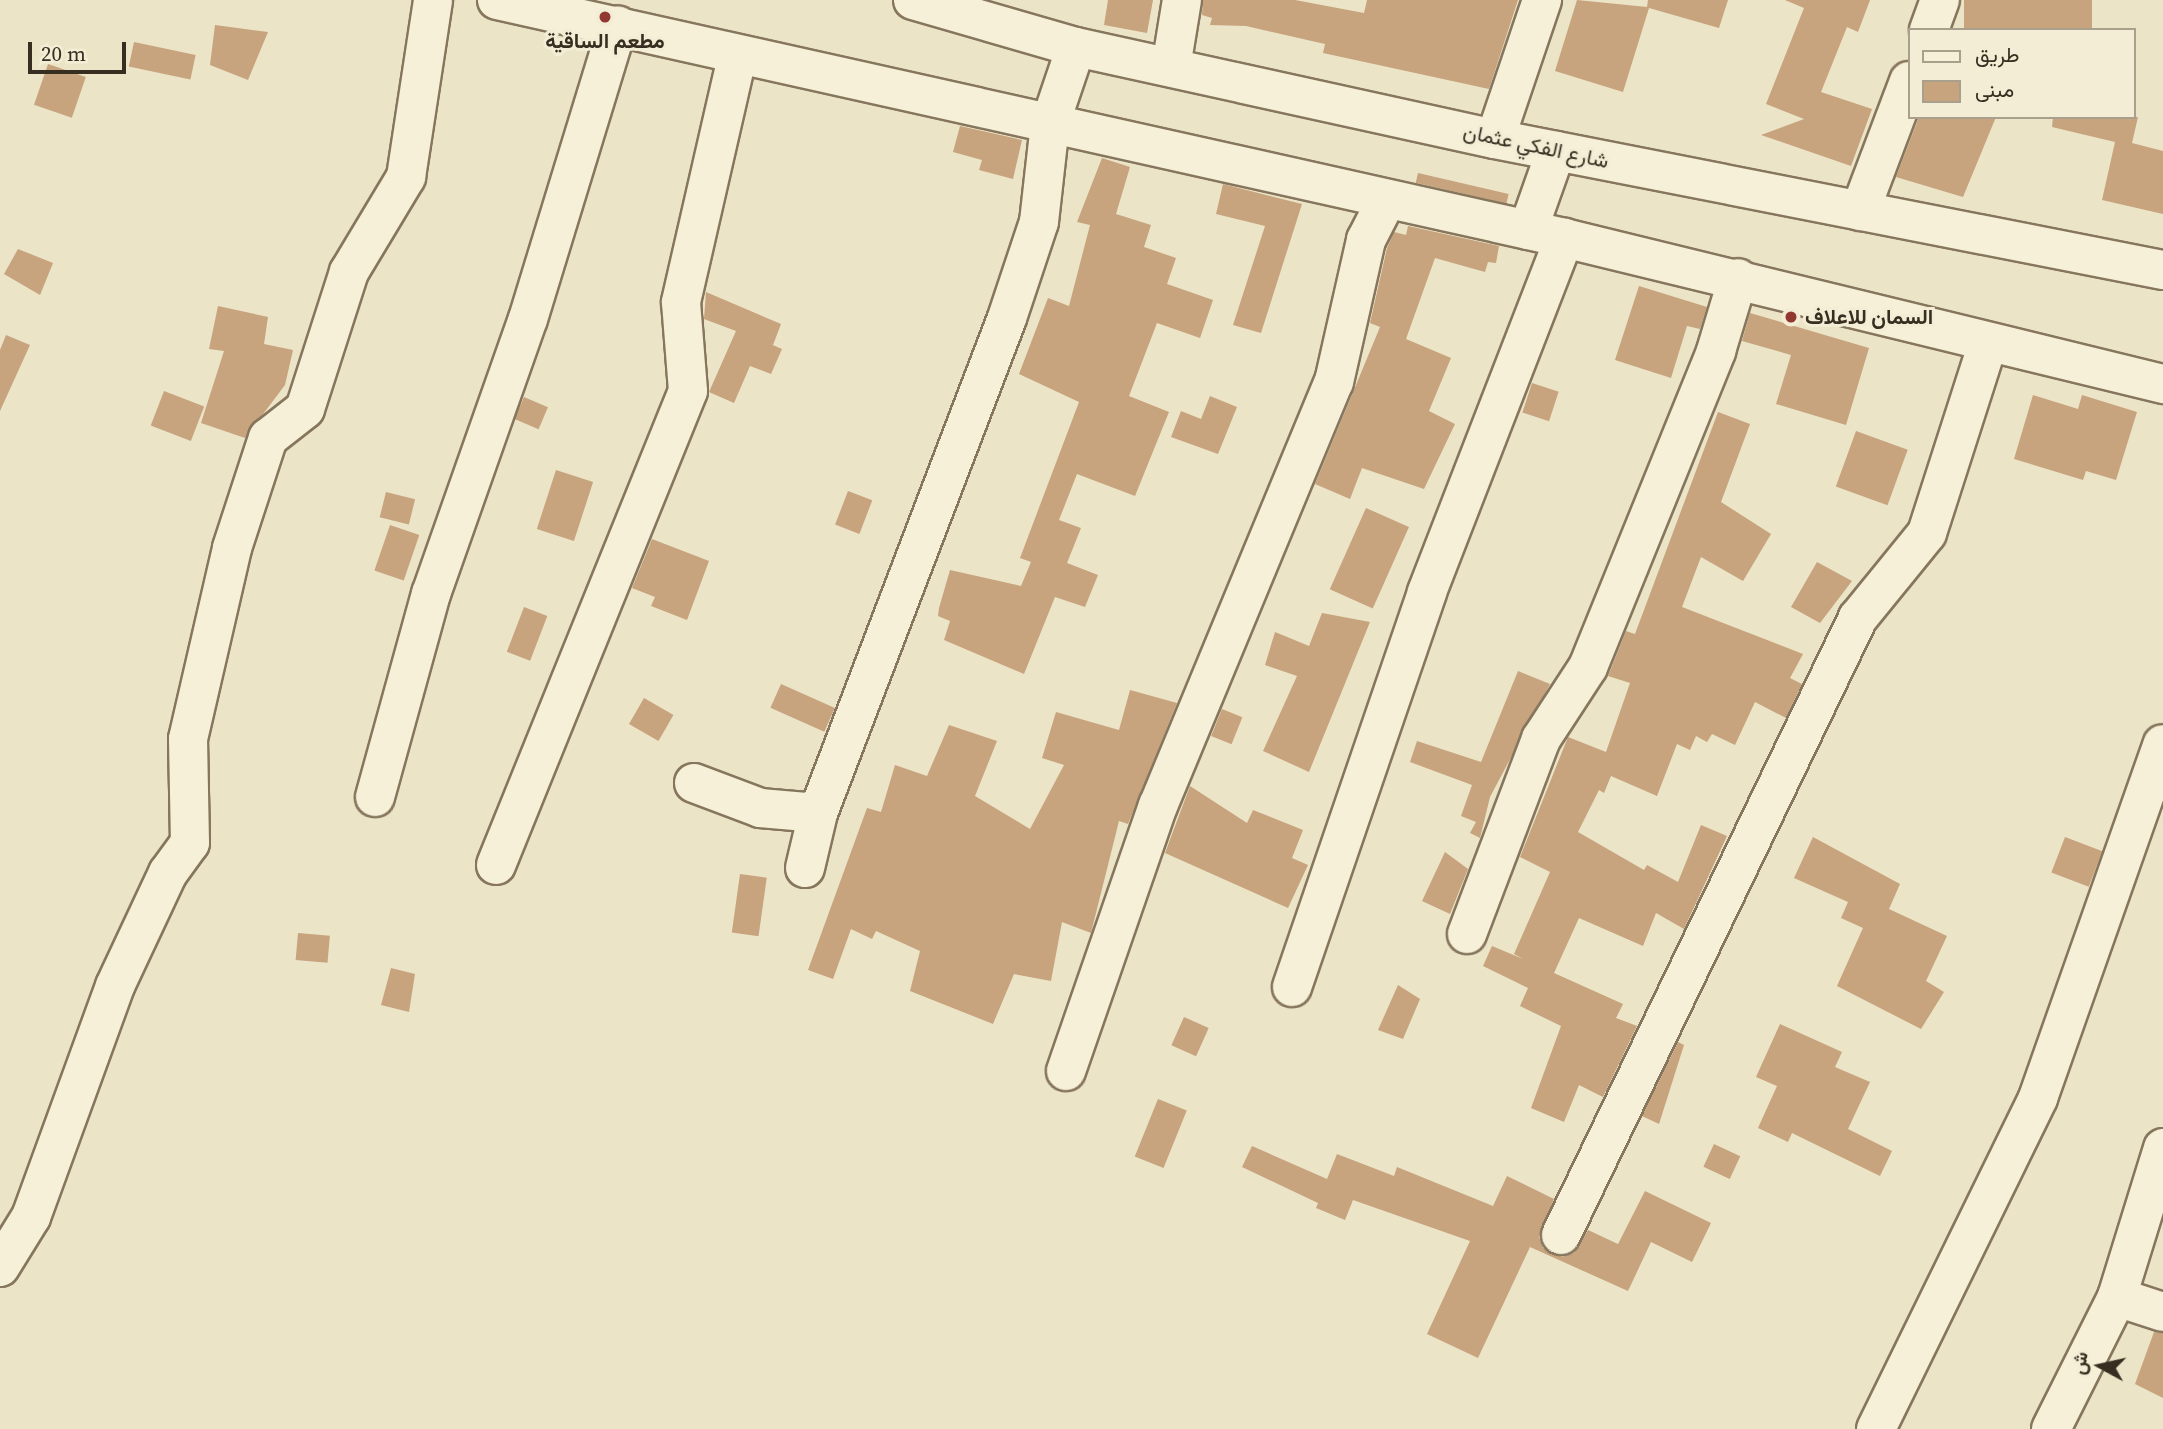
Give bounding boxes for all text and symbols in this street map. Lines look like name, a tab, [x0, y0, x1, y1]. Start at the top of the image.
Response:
marker: مطعم الساقية	[597, 9, 613, 25]
scale bar	[32, 28, 130, 72]
place label: مطعم الساقية	[545, 28, 665, 54]
legend	[1908, 28, 2135, 119]
text: 20 m	[41, 39, 86, 68]
text: طريق	[1975, 40, 2020, 69]
text: مبنى	[1975, 75, 2014, 104]
street label: شارع الفكي عثمان	[1461, 118, 1611, 174]
place label: السمان للاعلاف	[1805, 304, 1933, 330]
marker: السمان للاعلاف	[1783, 309, 1799, 325]
north arrow	[2065, 1331, 2135, 1401]
text: ش	[2065, 1350, 2094, 1376]

